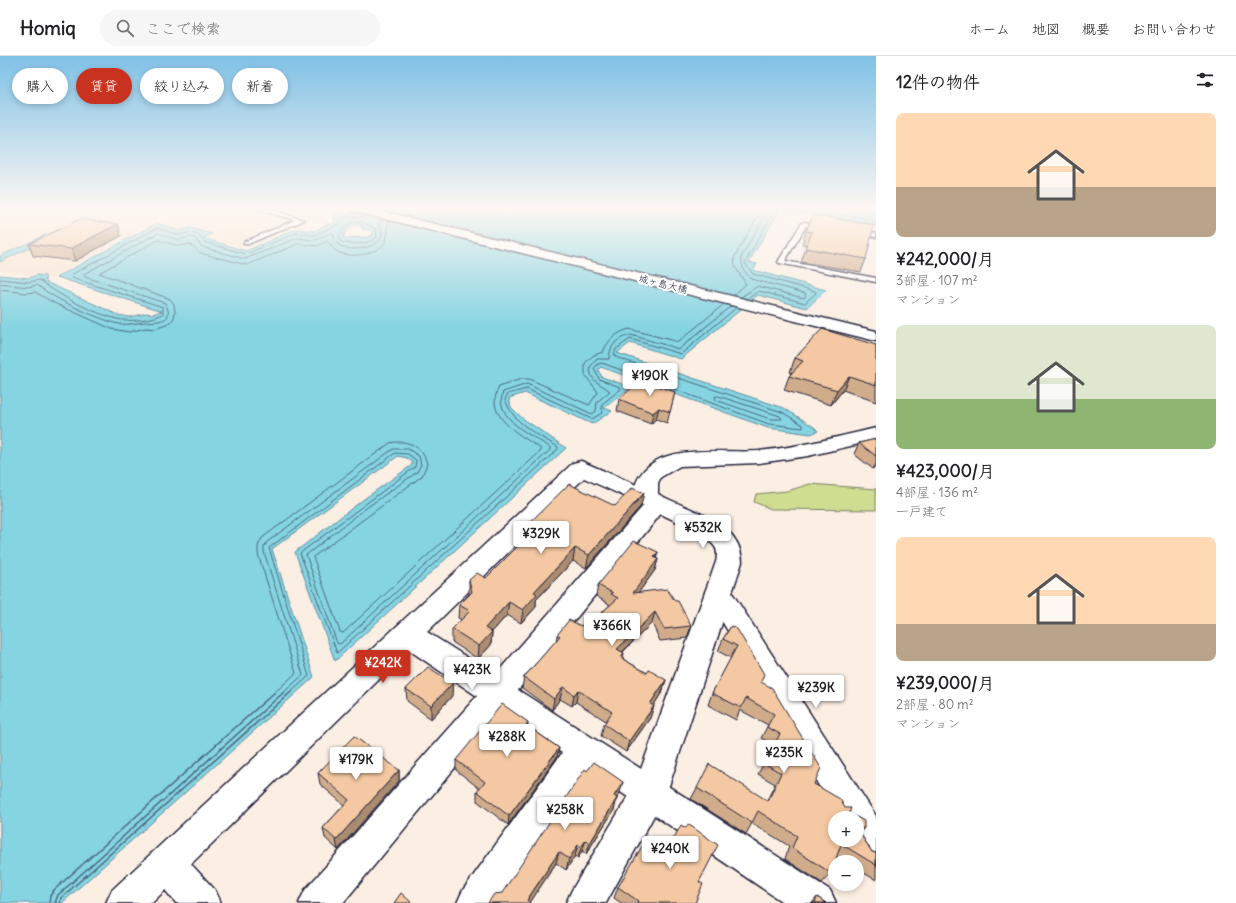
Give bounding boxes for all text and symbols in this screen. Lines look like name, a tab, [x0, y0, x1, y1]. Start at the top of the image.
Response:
search box	[100, 10, 380, 46]
text: Homiq	[20, 16, 76, 40]
icon: search	[114, 17, 136, 39]
text: ここで検索	[146, 19, 221, 38]
text: ホーム	[969, 20, 1010, 38]
text: 地図	[1032, 20, 1060, 38]
text: 概要	[1082, 20, 1110, 38]
text: お問い合わせ	[1132, 20, 1216, 38]
chip: 購入	[12, 68, 68, 104]
chip: 賃貸	[76, 68, 132, 104]
chip: 絞り込み	[140, 68, 224, 104]
chip: 新着	[232, 68, 288, 104]
icon: filters	[1194, 69, 1216, 91]
text: 12件の物件	[896, 71, 980, 93]
icon: home	[1020, 139, 1092, 211]
text: ¥242,000/月	[896, 248, 994, 270]
street label: 城ヶ島大橋	[637, 272, 689, 296]
text: 3部屋 · 107 m²	[896, 272, 978, 289]
text: マンション	[896, 291, 960, 308]
icon: home	[1020, 351, 1092, 423]
pin: ¥190K	[622, 363, 678, 397]
text: ¥190K	[632, 367, 668, 384]
text: ¥423,000/月	[896, 460, 995, 482]
text: 4部屋 · 136 m²	[896, 484, 978, 501]
text: 一戸建て	[896, 503, 948, 520]
pin: ¥532K	[675, 515, 731, 549]
text: ¥532K	[684, 519, 722, 536]
pin: ¥329K	[513, 521, 569, 555]
text: ¥329K	[522, 525, 560, 542]
icon: home	[1020, 563, 1092, 635]
pin: ¥366K	[584, 613, 640, 647]
text: ¥366K	[593, 617, 631, 634]
pin: ¥242K	[355, 650, 411, 684]
text: ¥242K	[364, 654, 402, 671]
pin: ¥423K	[444, 657, 500, 691]
text: ¥423K	[453, 661, 491, 678]
text: ¥239,000/月	[896, 672, 994, 694]
pin: ¥239K	[788, 675, 844, 709]
text: ¥239K	[797, 679, 835, 696]
text: 2部屋 · 80 m²	[896, 696, 974, 713]
text: マンション	[896, 715, 960, 732]
pin: ¥288K	[479, 724, 535, 758]
text: ¥288K	[488, 728, 526, 745]
pin: ¥235K	[756, 740, 812, 774]
text: ¥235K	[765, 744, 803, 761]
pin: ¥179K	[328, 747, 384, 781]
text: ¥179K	[339, 751, 373, 768]
pin: ¥258K	[537, 797, 593, 831]
text: ¥258K	[546, 801, 584, 818]
map controls	[828, 811, 864, 891]
button: +	[828, 811, 864, 847]
pin: ¥240K	[642, 836, 698, 870]
text: ¥240K	[651, 840, 689, 857]
button: −	[828, 855, 864, 891]

